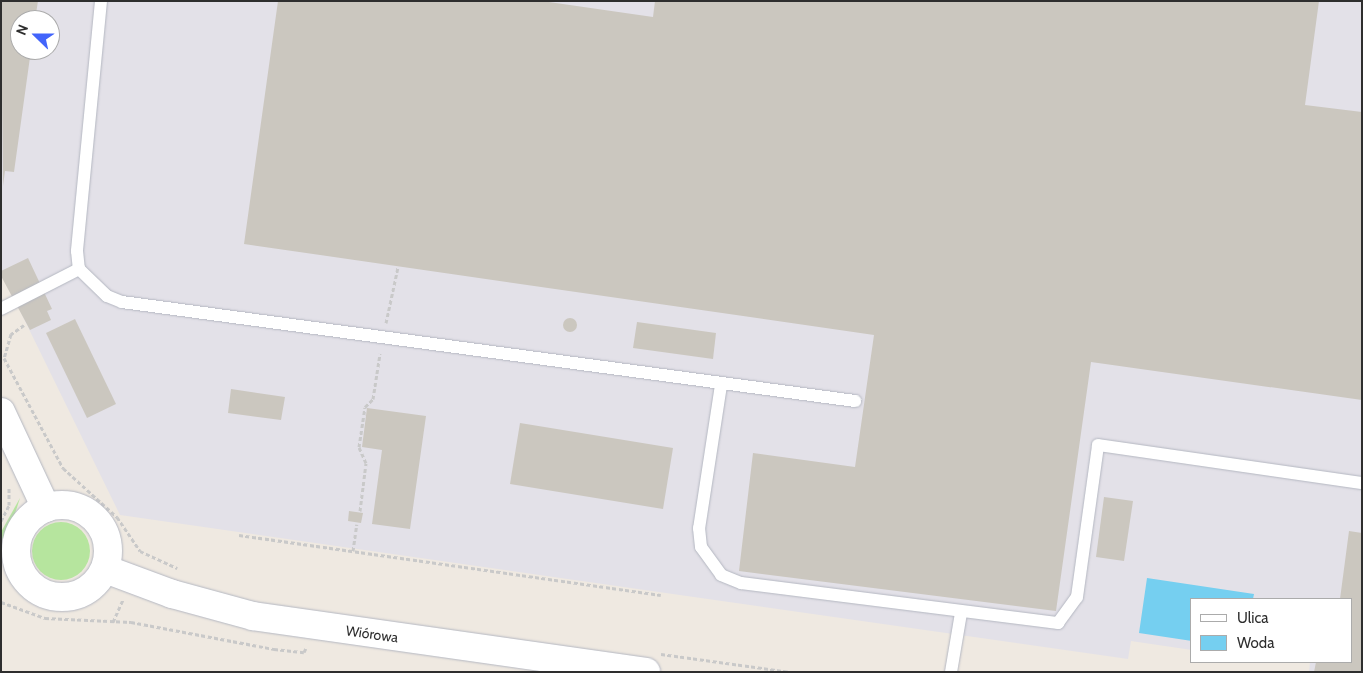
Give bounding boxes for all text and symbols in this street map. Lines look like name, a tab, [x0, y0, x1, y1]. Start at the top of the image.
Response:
north arrow	[10, 10, 60, 60]
text: N	[12, 22, 32, 38]
legend	[1190, 598, 1353, 663]
text: Ulica	[1237, 609, 1268, 627]
street label: Wiórowa	[345, 622, 399, 646]
text: Woda	[1237, 634, 1274, 652]

